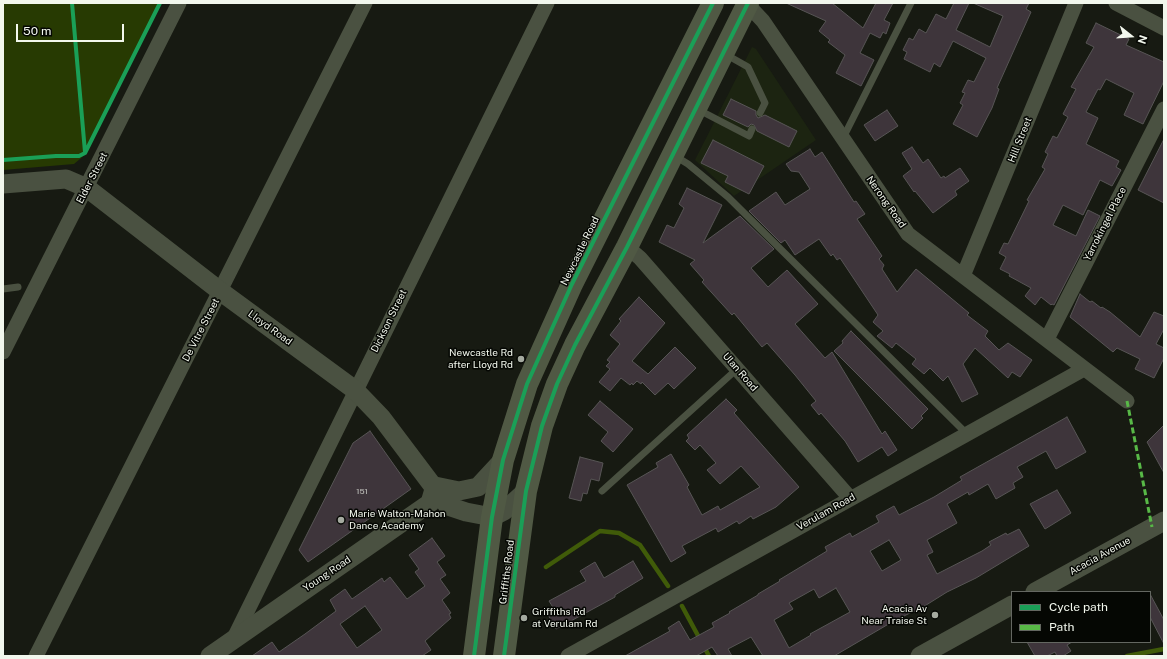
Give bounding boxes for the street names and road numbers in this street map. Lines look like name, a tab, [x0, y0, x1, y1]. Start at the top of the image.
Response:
street label: Hill Street	[1005, 116, 1035, 164]
street label: Elder Street	[74, 150, 110, 206]
street label: Nerong Road	[864, 174, 908, 230]
street label: Yarrokingel Place	[1081, 185, 1129, 263]
street label: Newcastle Road	[558, 215, 602, 287]
street label: Dickson Street	[369, 288, 409, 354]
street label: De Vitre Street	[180, 296, 222, 364]
street label: Lloyd Road	[246, 308, 294, 348]
street label: Ulan Road	[720, 350, 760, 394]
street label: Verulam Road	[795, 491, 857, 533]
street label: Acacia Avenue	[1067, 534, 1133, 578]
street label: Griffiths Road	[497, 539, 517, 605]
street label: Young Road	[301, 554, 353, 594]

